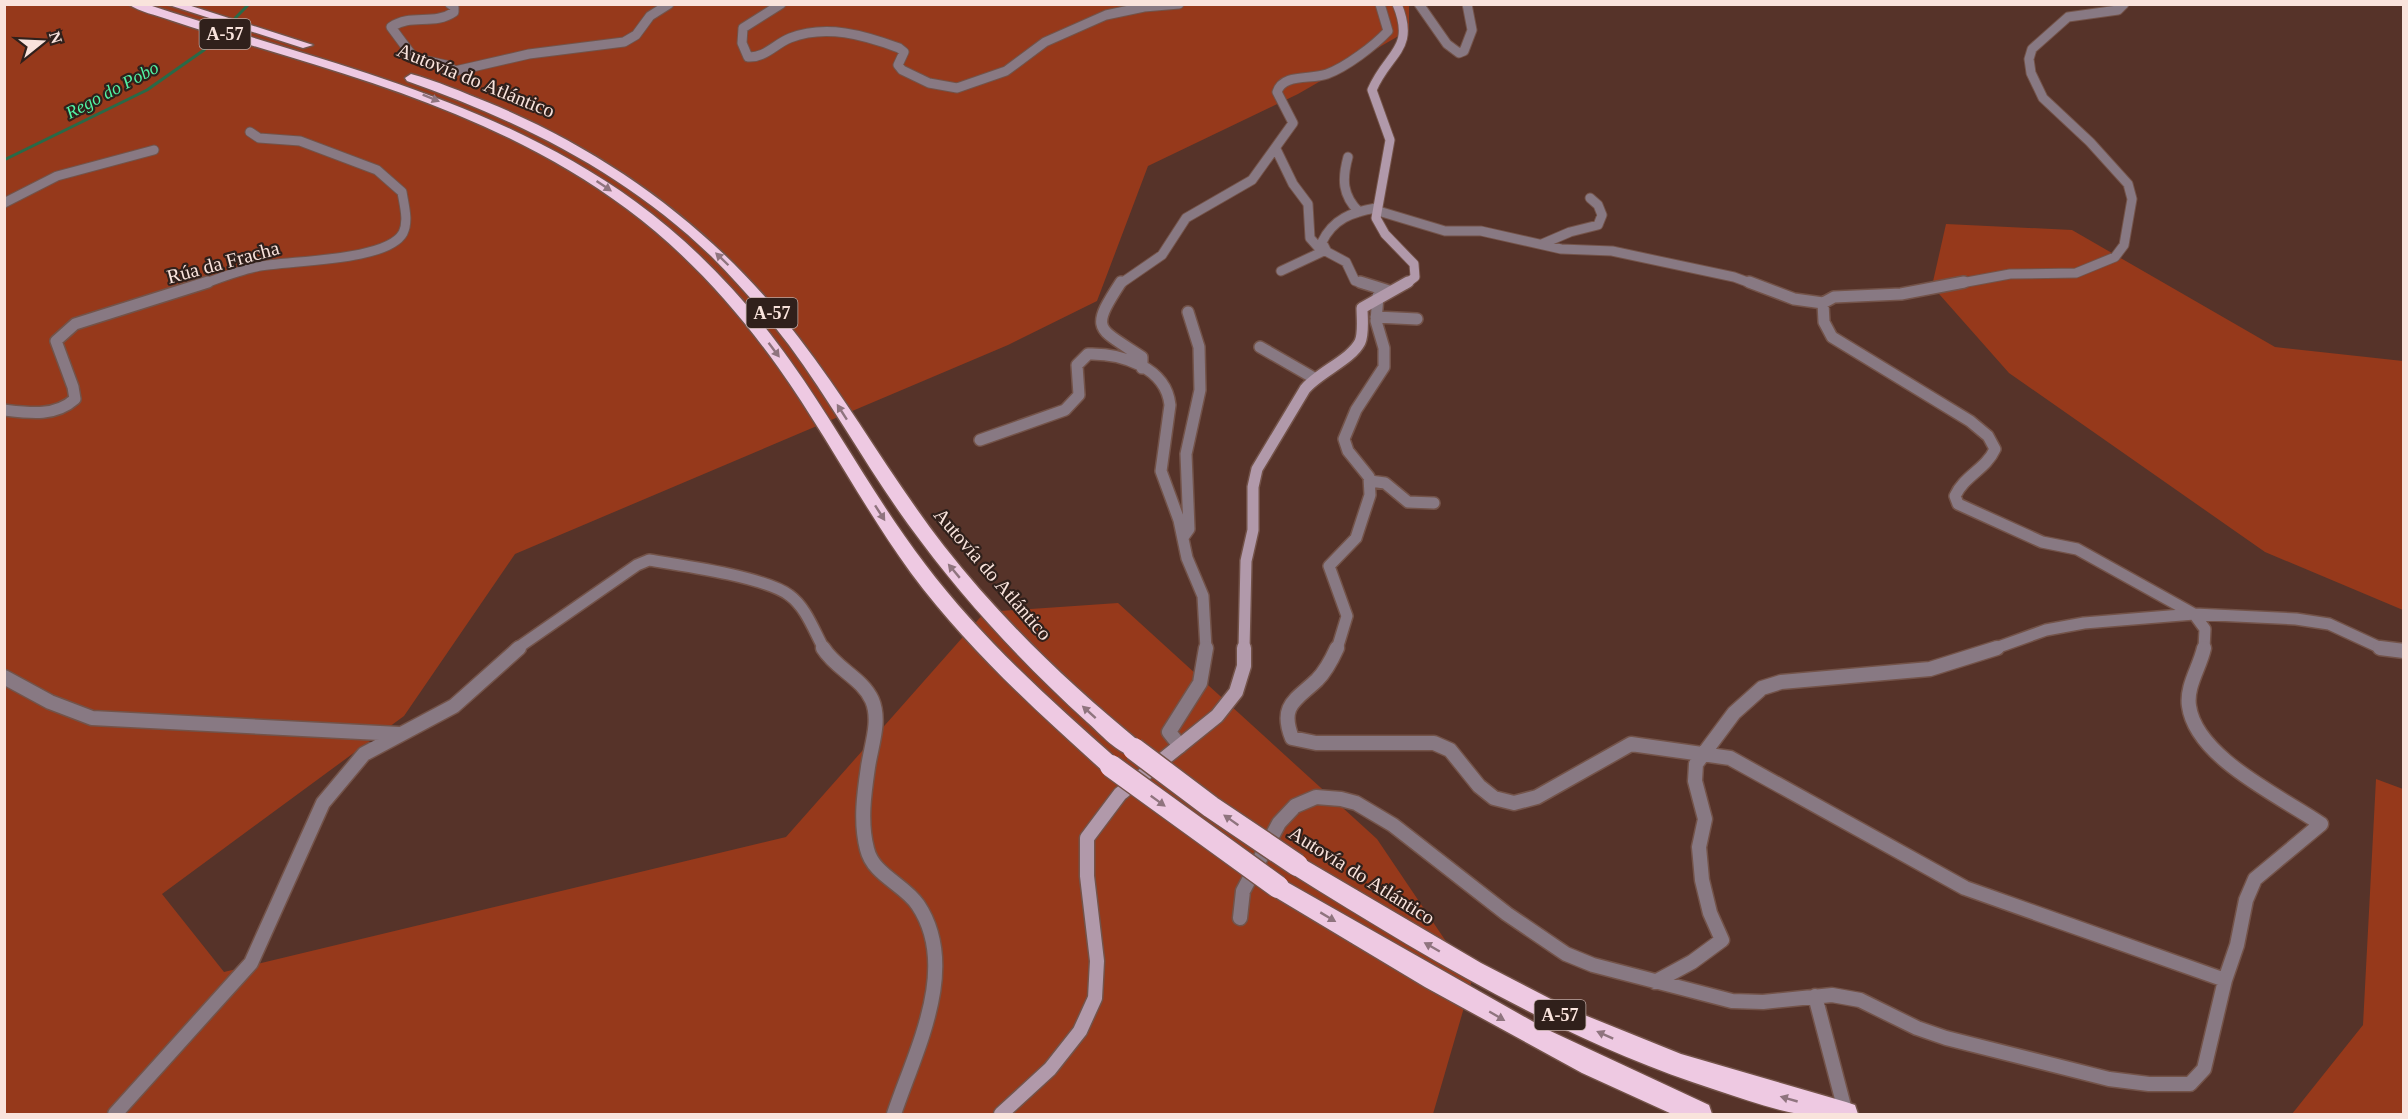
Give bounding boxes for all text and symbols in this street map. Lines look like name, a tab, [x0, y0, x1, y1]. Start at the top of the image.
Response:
north arrow	[12, 12, 72, 72]
road number: A-57	[200, 19, 250, 49]
text: N	[46, 29, 66, 46]
street label: Autovía do Atlántico	[394, 38, 558, 122]
water label: Rego do Pobo	[61, 57, 162, 123]
one-way arrow	[422, 94, 440, 103]
one-way arrow	[596, 181, 613, 192]
street label: Rúa da Fracha	[164, 236, 282, 288]
one-way arrow	[715, 252, 729, 266]
road number: A-57	[746, 298, 798, 328]
one-way arrow	[767, 343, 779, 358]
one-way arrow	[836, 404, 848, 420]
street label: Autovía do Atlántico	[930, 503, 1056, 645]
one-way arrow	[875, 505, 886, 522]
one-way arrow	[948, 564, 961, 579]
one-way arrow	[1082, 706, 1097, 719]
one-way arrow	[1149, 795, 1165, 807]
one-way arrow	[1223, 815, 1239, 826]
street label: Autovía do Atlántico	[1285, 821, 1439, 929]
one-way arrow	[1320, 912, 1336, 923]
one-way arrow	[1423, 942, 1440, 952]
road number: A-57	[1534, 1000, 1586, 1030]
one-way arrow	[1489, 1011, 1506, 1021]
one-way arrow	[1597, 1031, 1614, 1040]
one-way arrow	[1780, 1094, 1798, 1103]

